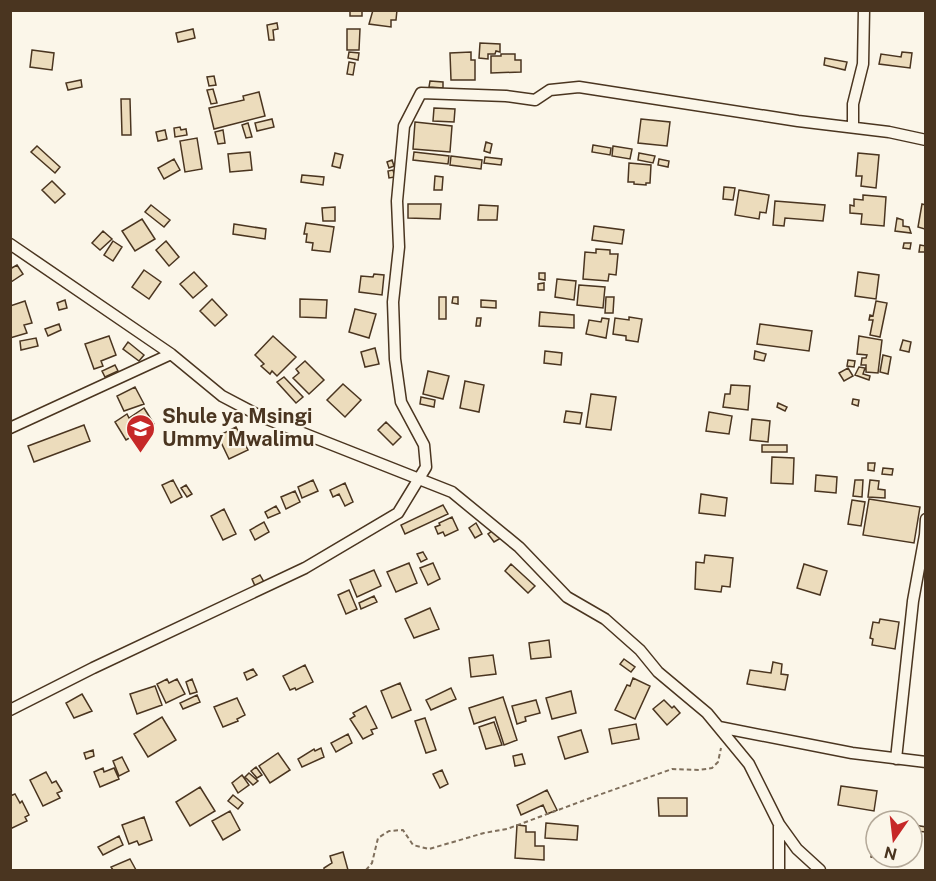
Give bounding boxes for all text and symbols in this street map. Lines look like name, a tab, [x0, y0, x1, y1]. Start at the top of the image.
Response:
place label: Shule ya Msingi Ummy Mwalimu	[162, 404, 314, 451]
school or university icon: Shule ya Msingi Ummy Mwalimu	[125, 412, 157, 454]
north arrow	[864, 809, 924, 869]
text: N	[882, 842, 899, 864]

